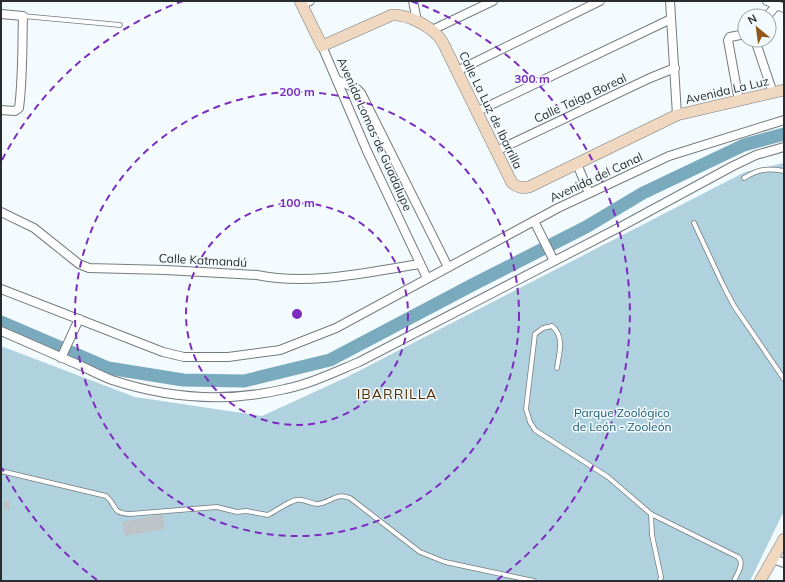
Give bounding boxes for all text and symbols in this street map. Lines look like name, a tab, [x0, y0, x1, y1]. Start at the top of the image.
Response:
north arrow	[737, 8, 777, 48]
text: N	[745, 11, 759, 27]
street label: Calle La Luz de Ibarrilla	[456, 49, 526, 171]
street label: Avenida Lomas de Guadalupe	[334, 55, 416, 213]
street label: Calle Taiga Boreal	[531, 70, 629, 126]
text: 300 m	[514, 71, 550, 86]
street label: Avenida La Luz	[684, 73, 770, 107]
text: 200 m	[279, 84, 315, 99]
street label: Avenida del Canal	[547, 149, 645, 205]
text: 100 m	[279, 195, 315, 210]
street label: Calle Katmandú	[158, 250, 248, 270]
centre of rings	[290, 307, 304, 321]
district label: IBARRILLA	[357, 385, 437, 403]
park label: Parque Zoológico de León - Zooleón	[572, 405, 672, 434]

